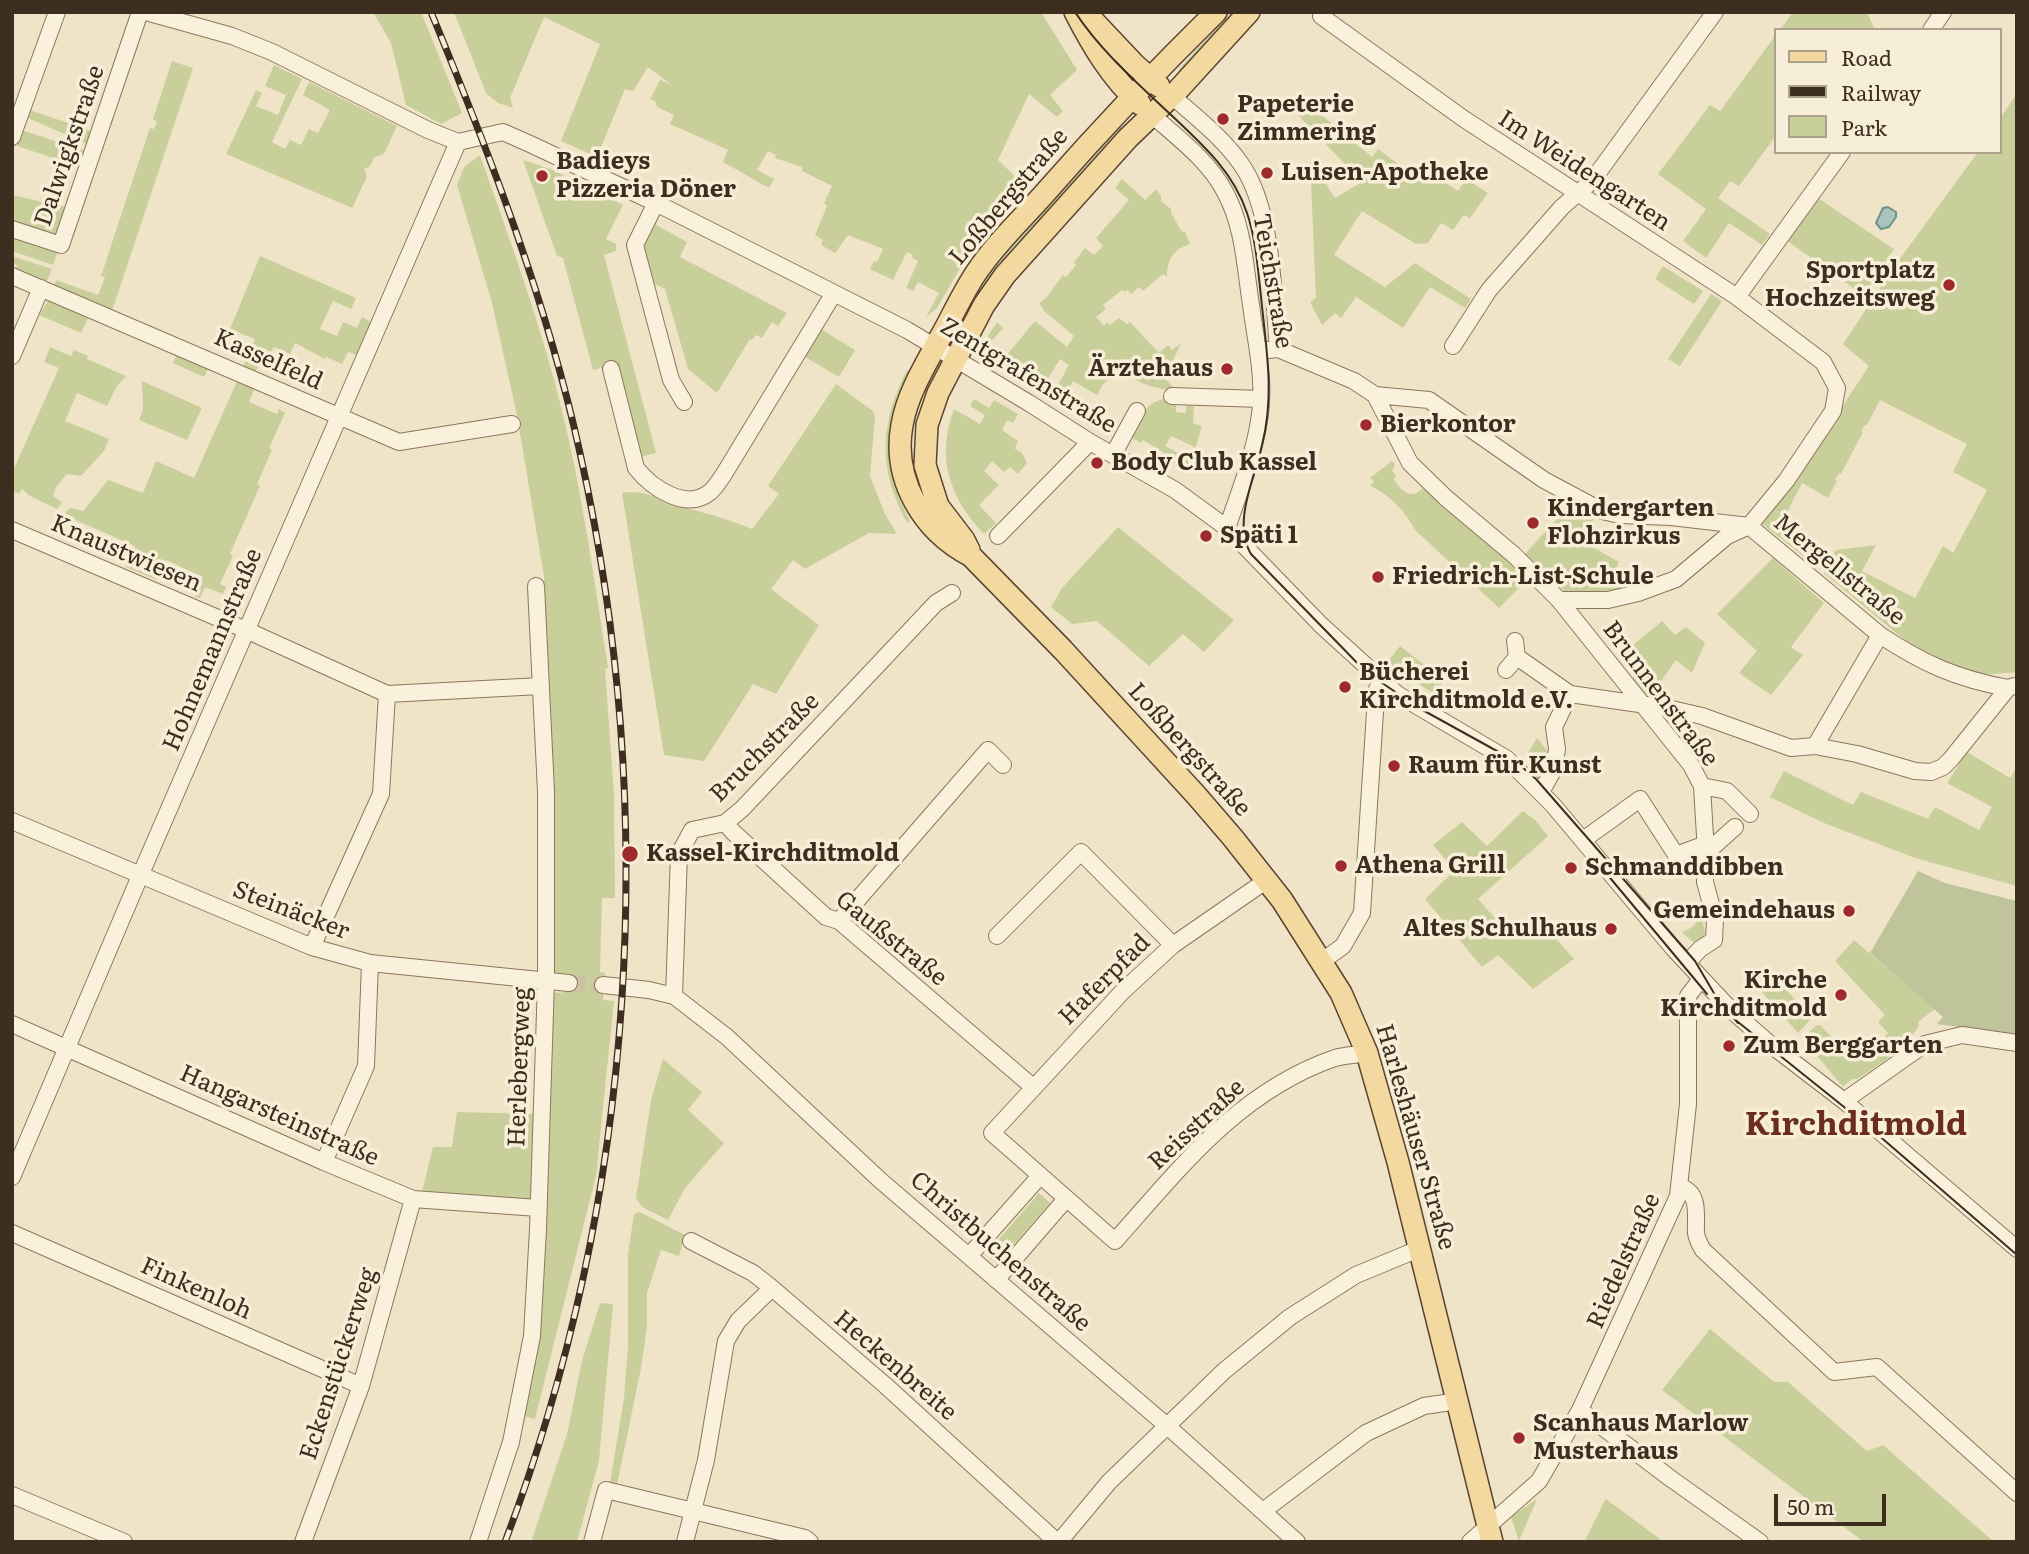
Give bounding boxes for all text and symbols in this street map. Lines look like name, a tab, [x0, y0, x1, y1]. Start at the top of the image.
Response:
legend	[1773, 28, 2001, 154]
text: Road	[1841, 41, 1892, 72]
street label: Dalwigkstraße	[29, 62, 111, 230]
text: Railway	[1841, 76, 1921, 107]
place label: Papeterie Zimmering	[1237, 91, 1376, 147]
street label: Im Weidengarten	[1492, 105, 1676, 237]
marker: Papeterie Zimmering	[1215, 111, 1231, 127]
text: Park	[1841, 111, 1887, 142]
street label: Loßbergstraße	[944, 123, 1074, 271]
place label: Badieys Pizzeria Döner	[556, 148, 736, 204]
place label: Luisen-Apotheke	[1281, 159, 1489, 187]
marker: Luisen-Apotheke	[1259, 165, 1275, 181]
marker: Badieys Pizzeria Döner	[534, 168, 550, 184]
street label: Teichstraße	[1246, 211, 1298, 351]
place label: Sportplatz Hochzeitsweg	[1765, 257, 1935, 313]
marker: Sportplatz Hochzeitsweg	[1941, 277, 1957, 293]
street label: Zentgrafenstraße	[935, 312, 1121, 440]
street label: Kasselfeld	[209, 323, 327, 397]
place label: Ärztehaus	[1088, 355, 1213, 383]
marker: Ärztehaus	[1219, 361, 1235, 377]
place label: Bierkontor	[1380, 411, 1516, 439]
marker: Bierkontor	[1358, 417, 1374, 433]
place label: Body Club Kassel	[1111, 449, 1317, 477]
marker: Body Club Kassel	[1089, 455, 1105, 471]
place label: Kindergarten Flohzirkus	[1547, 495, 1714, 551]
street label: Mergellstraße	[1767, 508, 1911, 632]
street label: Knaustwiesen	[46, 509, 206, 599]
marker: Kindergarten Flohzirkus	[1525, 515, 1541, 531]
place label: Späti 1	[1220, 522, 1298, 550]
marker: Späti 1	[1198, 528, 1214, 544]
street label: Hohnemannstraße	[157, 544, 269, 756]
place label: Friedrich-List-Schule	[1392, 563, 1654, 591]
marker: Friedrich-List-Schule	[1370, 569, 1386, 585]
street label: Brunnenstraße	[1596, 616, 1724, 772]
place label: Bücherei Kirchditmold e.V.	[1359, 659, 1573, 715]
street label: Loßbergstraße	[1122, 677, 1256, 823]
marker: Bücherei Kirchditmold e.V.	[1337, 679, 1353, 695]
street label: Bruchstraße	[704, 687, 826, 809]
place label: Raum für Kunst	[1408, 752, 1601, 780]
marker: Raum für Kunst	[1386, 758, 1402, 774]
place label: Kassel-Kirchditmold	[646, 840, 899, 868]
marker: Kassel-Kirchditmold	[620, 844, 640, 864]
place label: Athena Grill	[1355, 852, 1505, 880]
place label: Schmanddibben	[1585, 854, 1784, 882]
marker: Athena Grill	[1333, 858, 1349, 874]
marker: Schmanddibben	[1563, 860, 1579, 876]
street label: Steinäcker	[229, 876, 353, 946]
street label: Gaußstraße	[830, 885, 952, 993]
place label: Gemeindehaus	[1653, 897, 1835, 925]
marker: Gemeindehaus	[1841, 903, 1857, 919]
place label: Altes Schulhaus	[1403, 915, 1597, 943]
marker: Altes Schulhaus	[1603, 921, 1619, 937]
street label: Haferpfad	[1053, 928, 1157, 1032]
place label: Kirche Kirchditmold	[1660, 967, 1827, 1023]
street label: Herlebergweg	[503, 986, 537, 1148]
marker: Kirche Kirchditmold	[1833, 987, 1849, 1003]
street label: Harleshäuser Straße	[1369, 1021, 1461, 1253]
place label: Zum Berggarten	[1743, 1032, 1943, 1060]
marker: Zum Berggarten	[1721, 1038, 1737, 1054]
street label: Hangarsteinstraße	[175, 1059, 383, 1173]
street label: Reisstraße	[1143, 1073, 1251, 1177]
district label: Kirchditmold	[1745, 1107, 1967, 1145]
street label: Christbuchenstraße	[904, 1166, 1096, 1338]
street label: Riedelstraße	[1581, 1189, 1667, 1333]
street label: Finkenloh	[136, 1252, 256, 1326]
street label: Eckenstückerweg	[294, 1264, 384, 1464]
street label: Heckenbreite	[828, 1305, 962, 1427]
place label: Scanhaus Marlow Musterhaus	[1533, 1410, 1748, 1466]
marker: Scanhaus Marlow Musterhaus	[1511, 1430, 1527, 1446]
scale bar	[1777, 1480, 1889, 1524]
text: 50 m	[1787, 1490, 1834, 1521]

